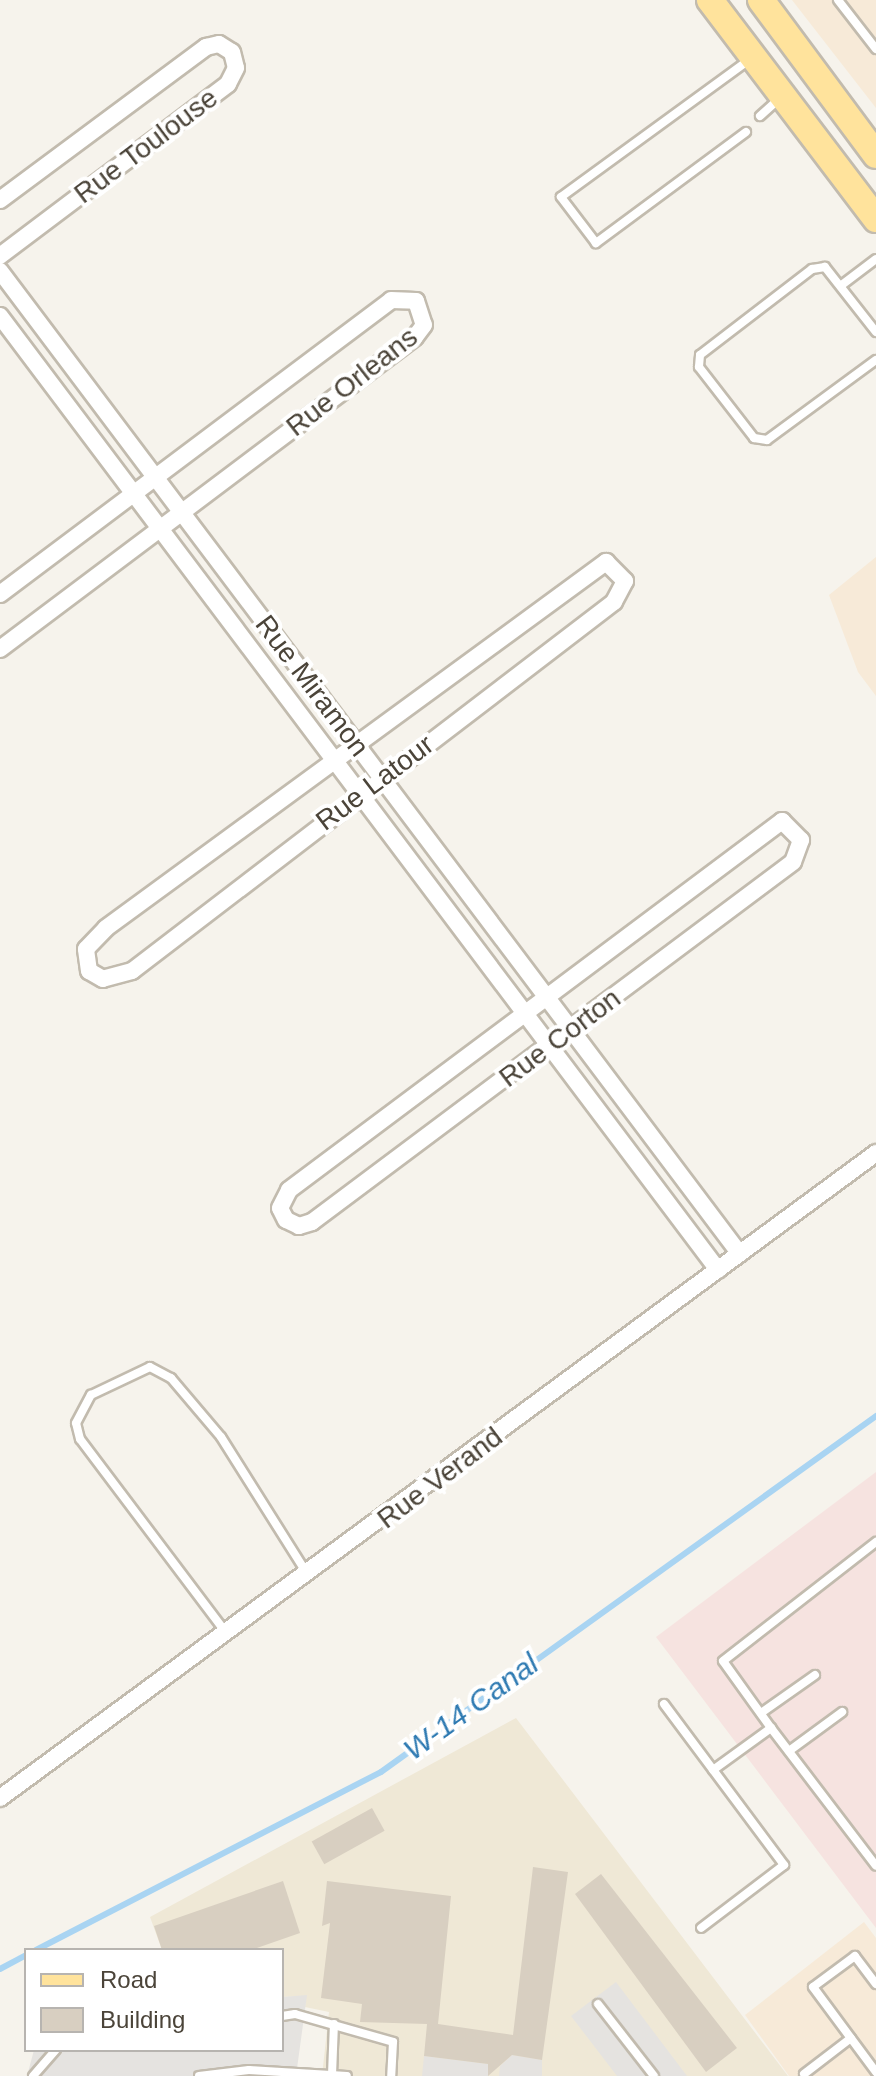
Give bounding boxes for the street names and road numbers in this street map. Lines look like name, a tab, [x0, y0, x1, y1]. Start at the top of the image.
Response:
street label: Rue Toulouse	[68, 81, 224, 211]
street label: Rue Orleans	[280, 320, 424, 444]
street label: Rue Miramon	[248, 609, 376, 763]
street label: Rue Latour	[310, 728, 440, 838]
street label: Rue Corton	[493, 981, 627, 1095]
street label: Rue Verand	[371, 1420, 509, 1536]

